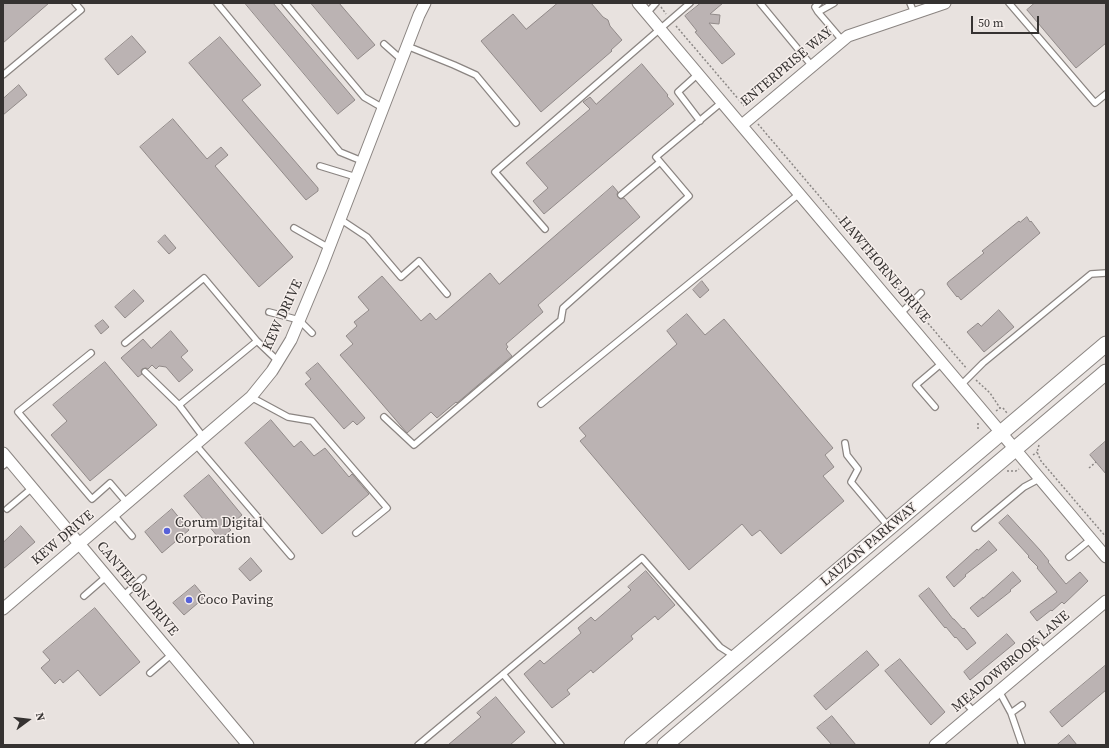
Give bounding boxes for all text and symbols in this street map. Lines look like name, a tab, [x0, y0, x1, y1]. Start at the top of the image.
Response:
scale bar	[973, 8, 1041, 34]
text: 50 m	[978, 15, 1004, 31]
street label: ENTERPRISE WAY	[738, 24, 836, 110]
street label: HAWTHORNE DRIVE	[835, 213, 933, 327]
street label: KEW DRIVE	[259, 277, 307, 353]
street label: LAUZON PARKWAY	[817, 500, 921, 590]
street label: KEW DRIVE	[28, 507, 98, 569]
place label: Corum Digital Corporation	[175, 515, 263, 548]
marker: Corum Digital Corporation	[162, 526, 172, 536]
street label: CANTELON DRIVE	[93, 538, 181, 640]
place label: Coco Paving	[197, 592, 273, 608]
marker: Coco Paving	[184, 595, 194, 605]
street label: MEADOWBROOK LANE	[949, 608, 1073, 716]
north arrow	[8, 700, 48, 740]
text: N	[32, 711, 48, 723]

